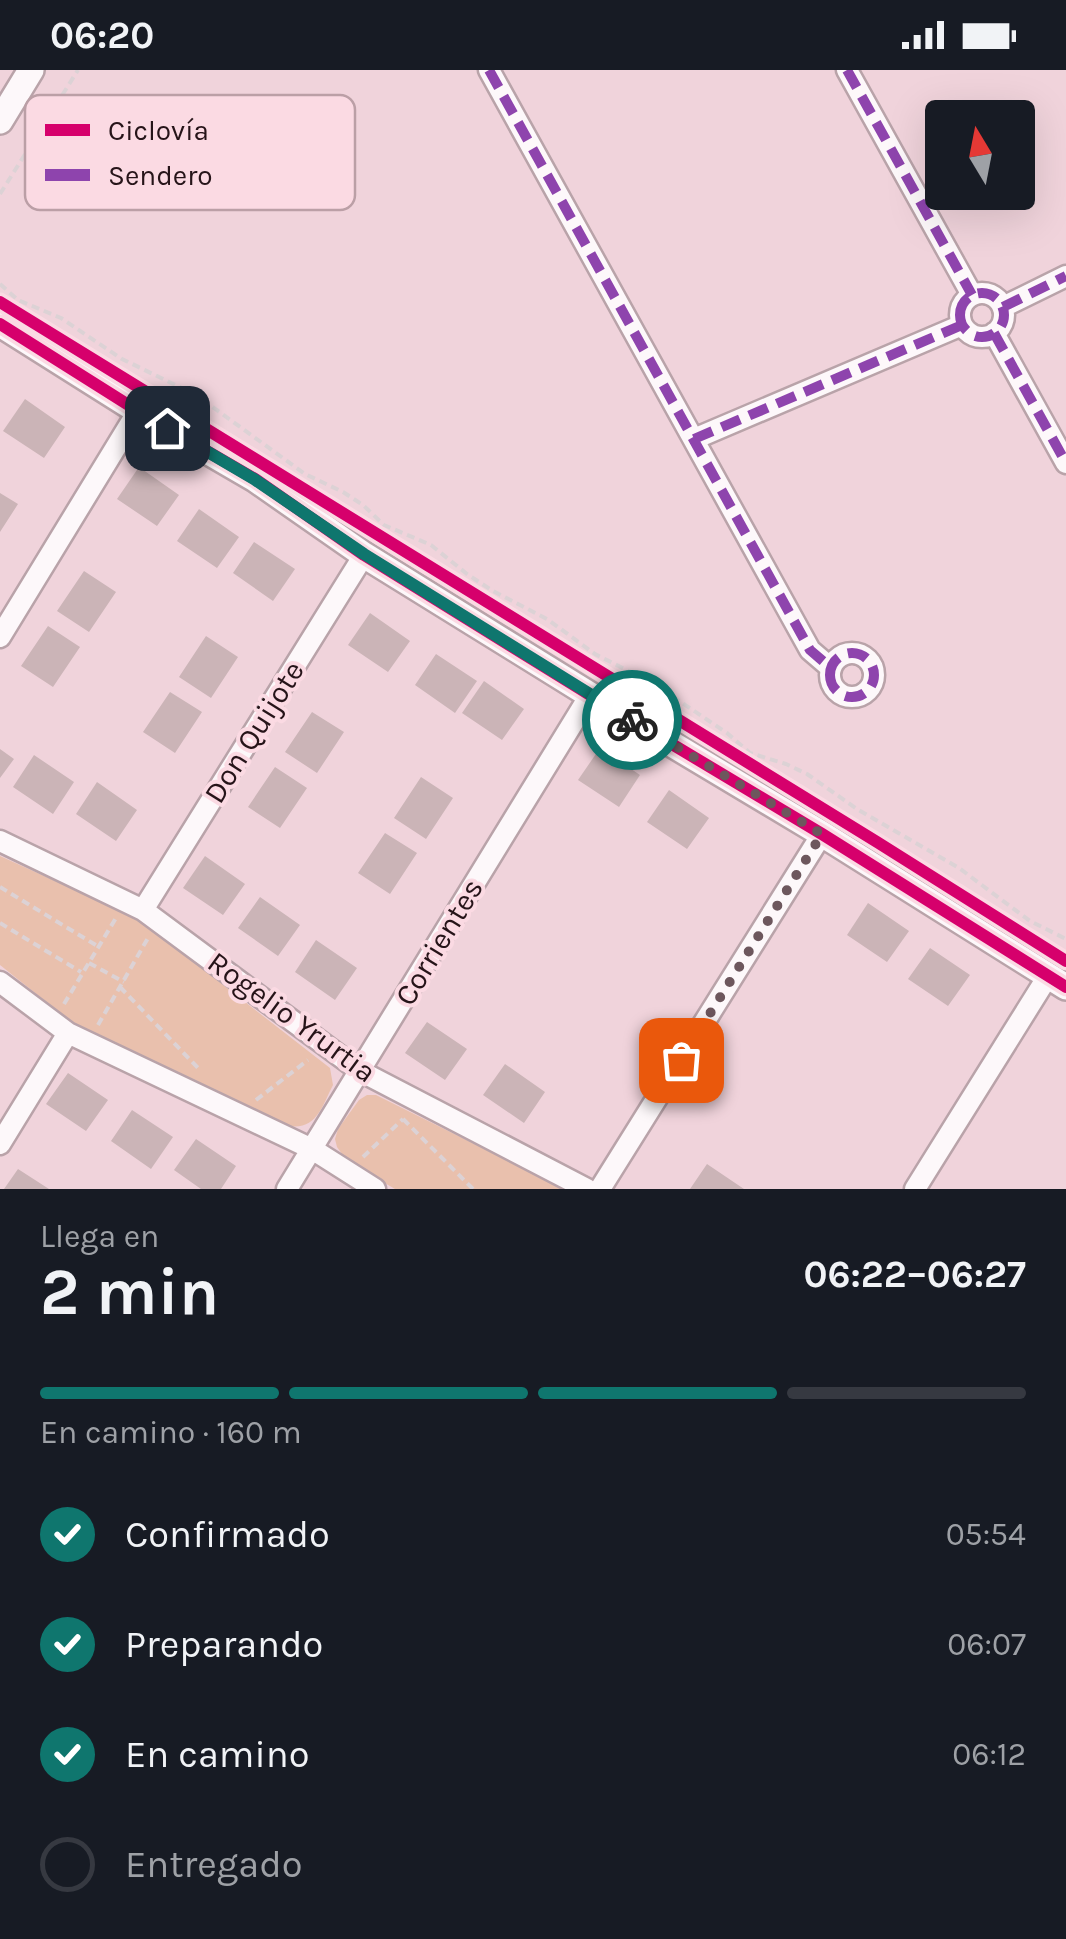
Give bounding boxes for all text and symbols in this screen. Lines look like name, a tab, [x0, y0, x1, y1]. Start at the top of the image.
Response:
text: 06:20	[50, 13, 154, 58]
legend	[25, 95, 355, 210]
north arrow	[925, 100, 1035, 210]
map controls	[925, 100, 1035, 210]
text: Ciclovía	[108, 114, 209, 147]
text: Sendero	[108, 159, 213, 192]
pin	[125, 386, 210, 471]
icon: home	[140, 401, 195, 456]
street label: Don Quijote	[196, 654, 312, 810]
courier	[582, 670, 682, 770]
icon: bike	[605, 693, 660, 748]
street label: Corrientes	[387, 872, 491, 1012]
street label: Rogelio Yrurtia	[201, 944, 383, 1090]
pin	[639, 1018, 724, 1103]
icon: bag	[654, 1033, 709, 1088]
text: Llega en	[40, 1218, 159, 1255]
text: 06:22–06:27	[803, 1252, 1026, 1297]
text: 2 min	[40, 1254, 219, 1330]
text: En camino · 160 m	[40, 1414, 302, 1451]
icon: check	[40, 1507, 95, 1562]
text: Confirmado	[125, 1512, 330, 1557]
text: 05:54	[946, 1516, 1026, 1553]
icon: check	[40, 1617, 95, 1672]
text: Preparando	[125, 1622, 323, 1667]
text: 06:07	[947, 1626, 1026, 1663]
icon: check	[40, 1727, 95, 1782]
text: En camino	[125, 1732, 309, 1777]
text: 06:12	[952, 1736, 1026, 1773]
text: Entregado	[125, 1842, 302, 1887]

